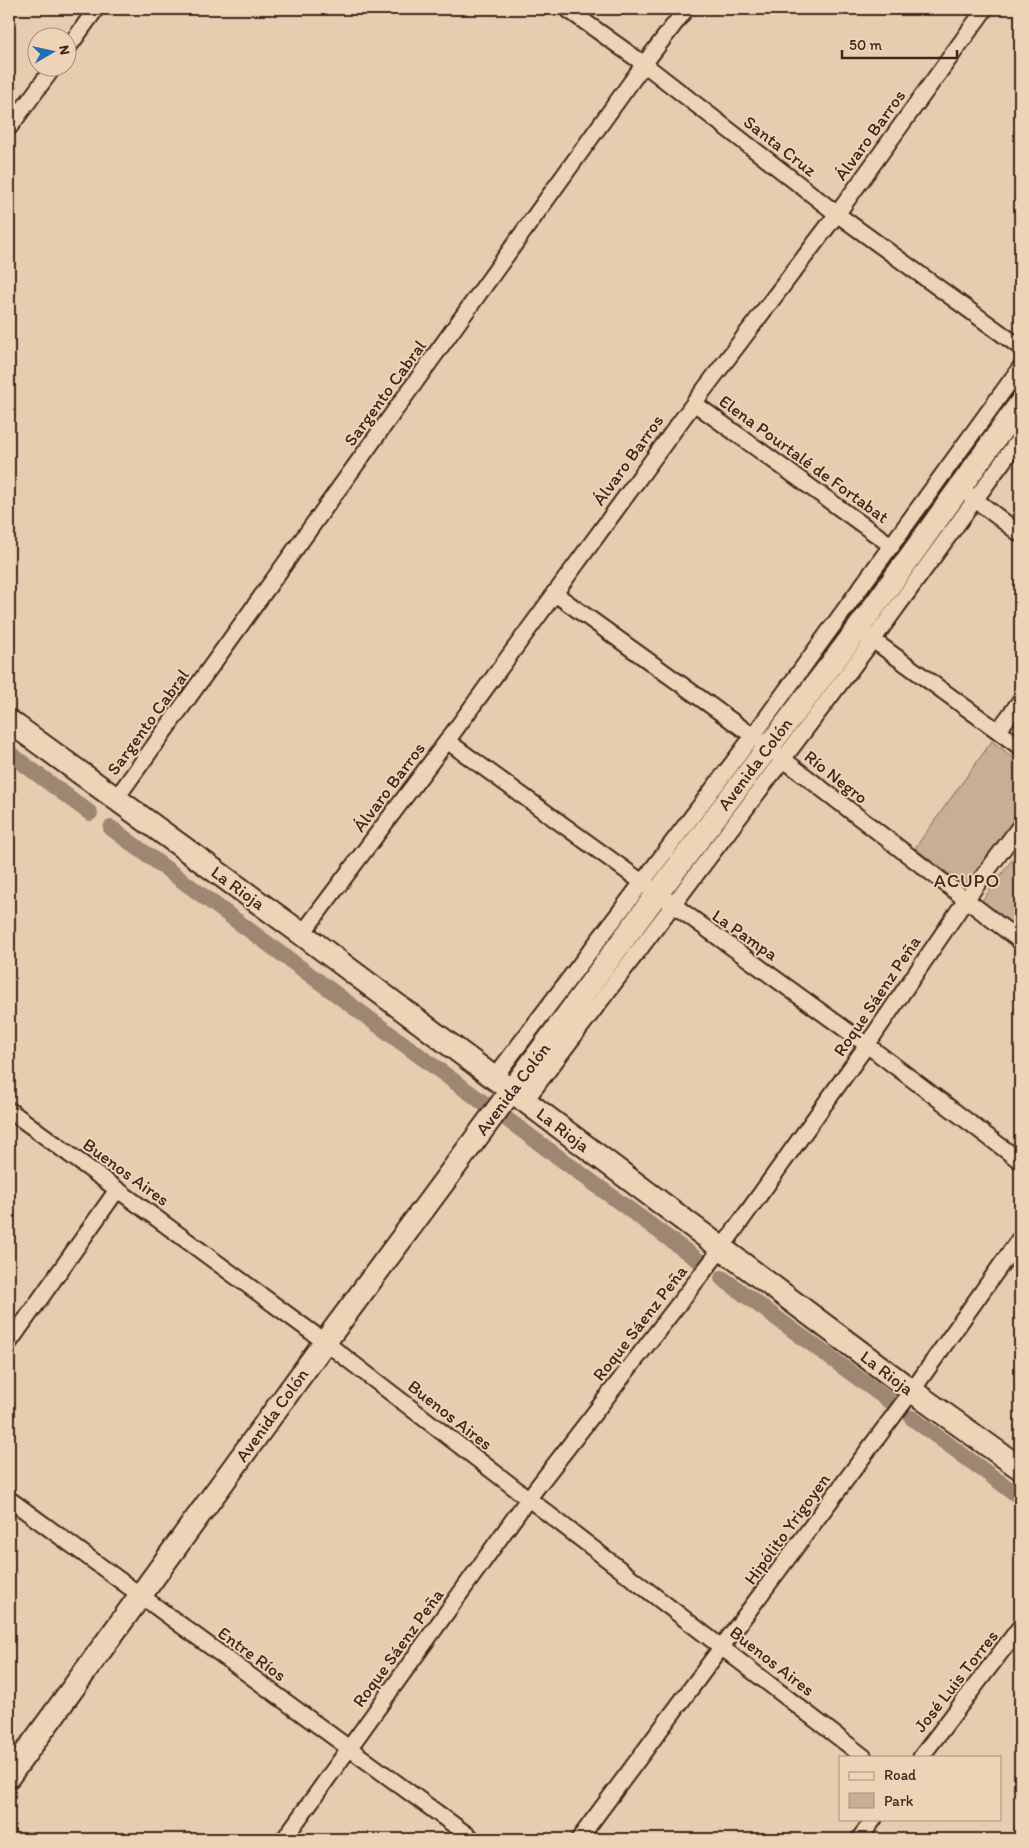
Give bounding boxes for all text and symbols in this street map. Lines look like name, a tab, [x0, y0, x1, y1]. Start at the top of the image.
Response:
north arrow	[28, 28, 78, 78]
scale bar	[842, 28, 956, 60]
text: 50 m	[849, 36, 882, 54]
text: N	[55, 44, 73, 56]
street label: Álvaro Barros	[830, 85, 910, 185]
street label: Santa Cruz	[739, 111, 821, 182]
street label: Sargento Cabral	[339, 336, 431, 450]
street label: Elena Pourtalé de Fortabat	[715, 390, 893, 528]
street label: Álvaro Barros	[588, 410, 668, 510]
street label: Sargento Cabral	[102, 665, 194, 779]
street label: Avenida Colón	[713, 713, 797, 815]
street label: Álvaro Barros	[348, 738, 430, 836]
street label: Río Negro	[800, 745, 872, 809]
street label: La Rioja	[207, 861, 270, 915]
district label: ACUPO	[934, 869, 1000, 892]
street label: La Pampa	[708, 904, 783, 966]
street label: Roque Sáenz Peña	[829, 931, 926, 1061]
street label: Avenida Colón	[471, 1038, 555, 1140]
street label: La Rioja	[532, 1103, 595, 1158]
street label: Buenos Aires	[79, 1133, 173, 1211]
street label: Roque Sáenz Peña	[588, 1260, 692, 1385]
street label: La Rioja	[856, 1346, 919, 1401]
street label: Avenida Colón	[231, 1364, 314, 1466]
street label: Buenos Aires	[403, 1375, 497, 1455]
street label: Hipólito Yrigoyen	[739, 1469, 835, 1589]
street label: Roque Sáenz Peña	[348, 1584, 449, 1711]
street label: Buenos Aires	[725, 1621, 819, 1701]
street label: Entre Ríos	[214, 1622, 290, 1686]
street label: José Luis Torres	[909, 1625, 1003, 1737]
legend	[839, 1756, 1002, 1820]
text: Road	[884, 1766, 917, 1784]
text: Park	[884, 1792, 914, 1810]

